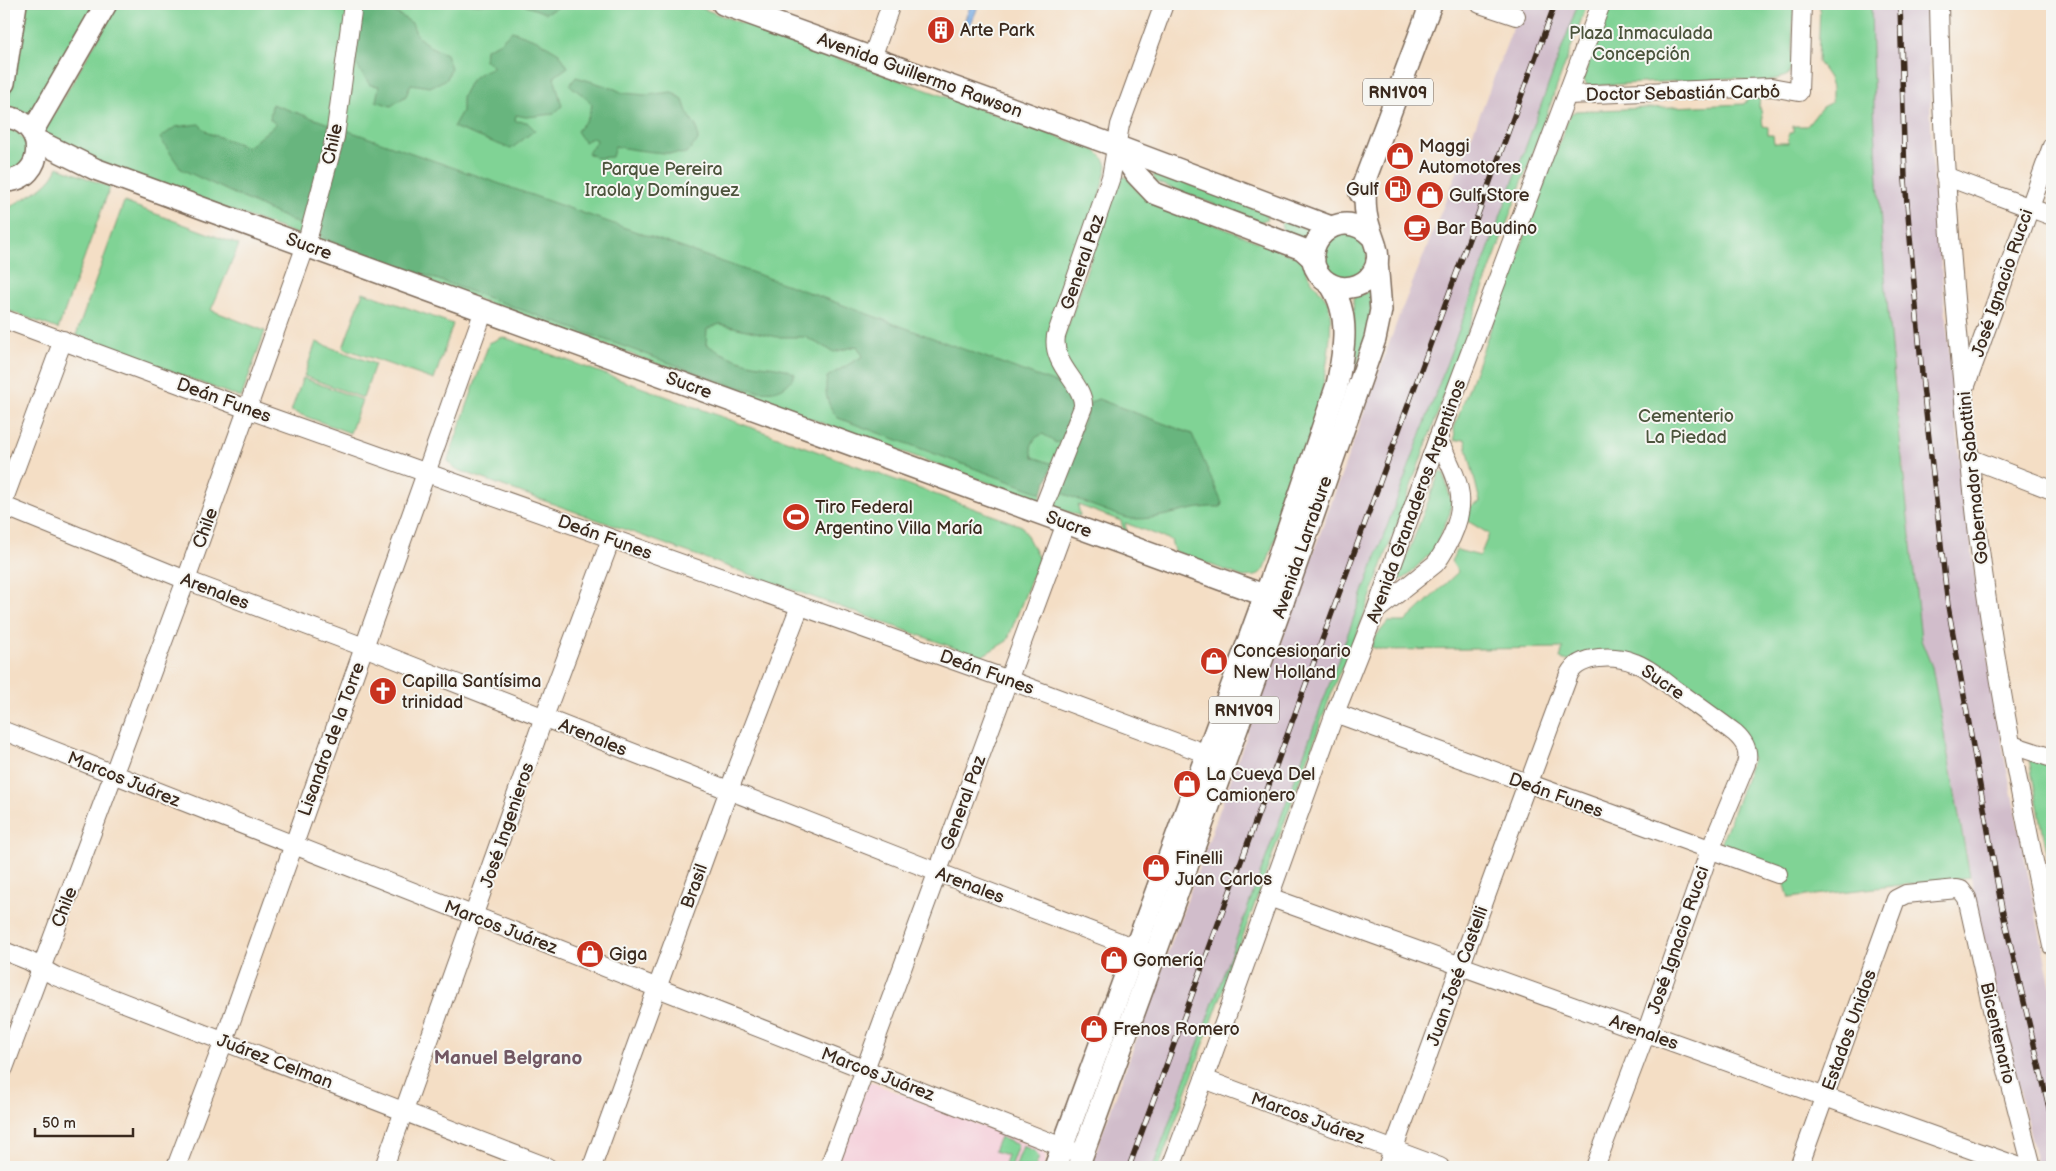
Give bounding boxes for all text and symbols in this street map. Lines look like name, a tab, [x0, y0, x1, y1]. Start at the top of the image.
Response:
building icon: Arte Park	[926, 15, 956, 45]
place label: Arte Park	[960, 20, 1035, 41]
park label: Plaza Inmaculada Concepción	[1569, 23, 1713, 65]
street label: Avenida Guillermo Rawson	[815, 29, 1025, 122]
road number: RN1V09	[1363, 78, 1433, 105]
street label: Doctor Sebastián Carbó	[1586, 81, 1780, 106]
street label: Chile	[318, 121, 347, 167]
place label: Maggi Automotores	[1419, 136, 1521, 178]
shop icon: Maggi Automotores	[1385, 141, 1415, 171]
park label: Parque Pereira Iraola y Domínguez	[585, 159, 740, 201]
fuel station icon: Gulf	[1383, 174, 1413, 204]
place label: Gulf	[1346, 179, 1379, 200]
shop icon: Gulf Store	[1415, 180, 1445, 210]
place label: Gulf Store	[1449, 185, 1530, 206]
street label: José Ignacio Rucci	[1967, 206, 2038, 360]
street label: General Paz	[1056, 211, 1109, 313]
cafe icon: Bar Baudino	[1402, 213, 1432, 243]
place label: Bar Baudino	[1436, 218, 1537, 239]
street label: Sucre	[283, 229, 335, 265]
street label: Sucre	[663, 368, 715, 404]
street label: Deán Funes	[174, 374, 274, 427]
street label: Avenida Granaderos Argentinos	[1362, 376, 1470, 626]
street label: Gobernador Sabattini	[1954, 390, 1993, 566]
park label: Cementerio La Piedad	[1638, 406, 1734, 448]
street label: Avenida Larrabure	[1268, 473, 1337, 621]
place label: Tiro Federal Argentino Villa María	[815, 497, 983, 539]
sports icon: Tiro Federal Argentino Villa María	[781, 502, 811, 532]
street label: Chile	[189, 505, 223, 551]
street label: Sucre	[1043, 507, 1095, 543]
street label: Deán Funes	[555, 511, 655, 564]
street label: Arenales	[178, 569, 252, 614]
place label: Concesionario New Holland	[1233, 641, 1351, 683]
street label: Deán Funes	[937, 646, 1037, 699]
shop icon: Concesionario New Holland	[1199, 646, 1229, 676]
street label: Lisandro de la Torre	[294, 659, 369, 819]
street label: Sucre	[1637, 660, 1688, 705]
place label: Capilla Santísima trinidad	[402, 671, 541, 713]
church icon: Capilla Santísima trinidad	[368, 676, 398, 706]
road number: RN1V09	[1209, 696, 1279, 724]
street label: Arenales	[556, 714, 630, 761]
street label: Marcos Juárez	[64, 747, 183, 812]
street label: General Paz	[937, 752, 991, 854]
street label: José Ingenieros	[476, 760, 539, 891]
place label: La Cueva Del Camionero	[1206, 764, 1315, 806]
shop icon: La Cueva Del Camionero	[1172, 769, 1202, 799]
street label: Deán Funes	[1506, 769, 1606, 822]
place label: Finelli Juan Carlos	[1175, 848, 1272, 890]
shop icon: Finelli Juan Carlos	[1141, 853, 1171, 883]
street label: Brasil	[677, 861, 712, 911]
street label: Arenales	[933, 863, 1007, 908]
street label: José Ignacio Rucci	[1643, 863, 1714, 1017]
street label: Chile	[47, 884, 82, 930]
street label: Marcos Juárez	[441, 896, 561, 959]
street label: Juan José Castelli	[1422, 903, 1493, 1049]
shop icon: Giga	[575, 939, 605, 969]
place label: Giga	[609, 944, 647, 965]
shop icon: Gomería	[1099, 945, 1129, 975]
place label: Gomería	[1133, 950, 1203, 971]
street label: Estados Unidos	[1818, 967, 1881, 1094]
street label: Bicentenario	[1976, 980, 2019, 1086]
street label: Arenales	[1607, 1010, 1681, 1055]
shop icon: Frenos Romero	[1079, 1014, 1109, 1044]
place label: Frenos Romero	[1113, 1019, 1240, 1040]
street label: Juárez Celman	[214, 1030, 336, 1093]
street label: Marcos Juárez	[818, 1043, 938, 1106]
district label: Manuel Belgrano	[434, 1047, 582, 1070]
street label: Marcos Juárez	[1248, 1088, 1368, 1149]
scale bar	[35, 1106, 132, 1138]
text: 50 m	[42, 1114, 76, 1133]

